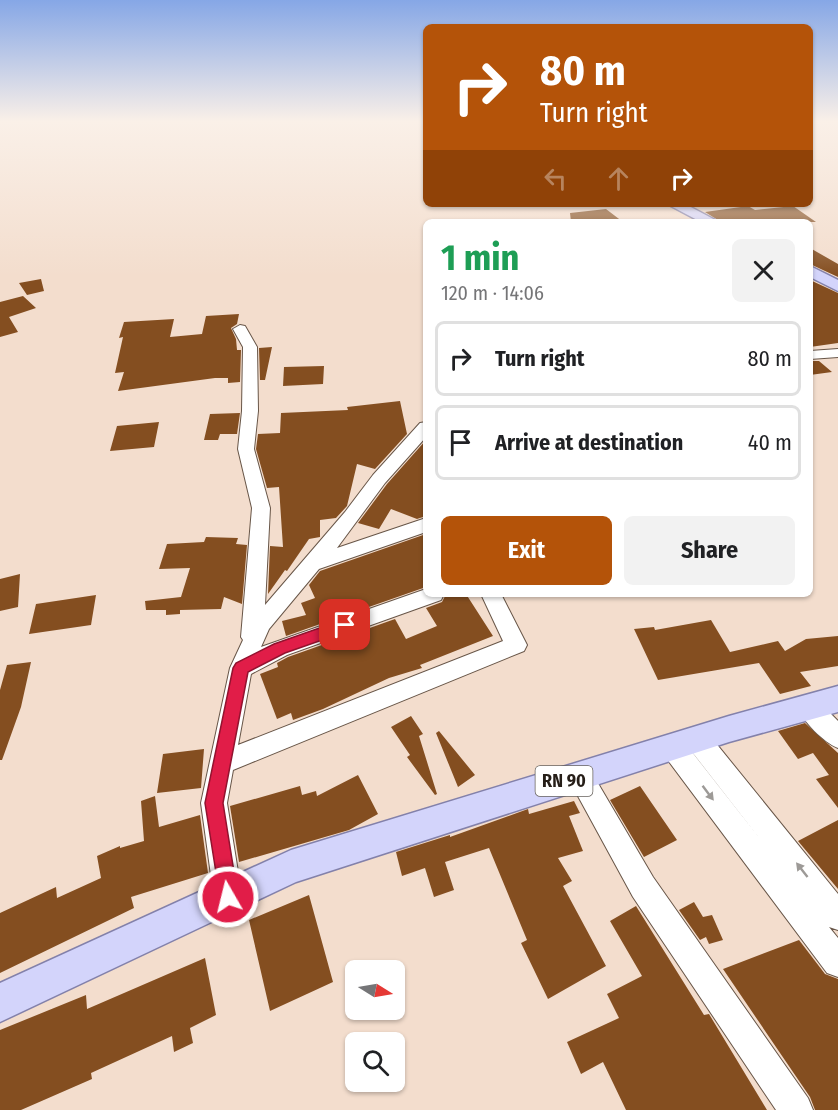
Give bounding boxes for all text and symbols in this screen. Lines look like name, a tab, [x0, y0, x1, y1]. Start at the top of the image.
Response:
text: 80 m	[540, 46, 626, 96]
icon: right	[441, 48, 519, 126]
text: Turn right	[540, 97, 648, 129]
icon: left	[539, 162, 572, 195]
icon: ahead	[602, 162, 635, 195]
icon: right	[665, 162, 698, 195]
text: 1 min	[441, 236, 519, 280]
button: close	[732, 239, 795, 302]
text: 120 m · 14:06	[441, 281, 544, 305]
icon: right	[444, 342, 477, 375]
text: Turn right	[495, 345, 584, 372]
text: 80 m	[747, 345, 792, 372]
icon: arrive	[444, 426, 477, 459]
text: Arrive at destination	[495, 429, 683, 456]
text: 40 m	[748, 429, 792, 456]
button: Exit	[441, 516, 612, 585]
button: Share	[624, 516, 795, 585]
pin	[319, 599, 370, 650]
icon: arrive	[328, 608, 361, 641]
road number: RN 90	[536, 766, 592, 796]
one-way arrow	[702, 785, 715, 801]
one-way arrow	[796, 863, 808, 878]
position arrow	[196, 865, 260, 929]
north arrow	[345, 960, 405, 1020]
map controls	[345, 960, 405, 1092]
button: search	[345, 1032, 405, 1092]

